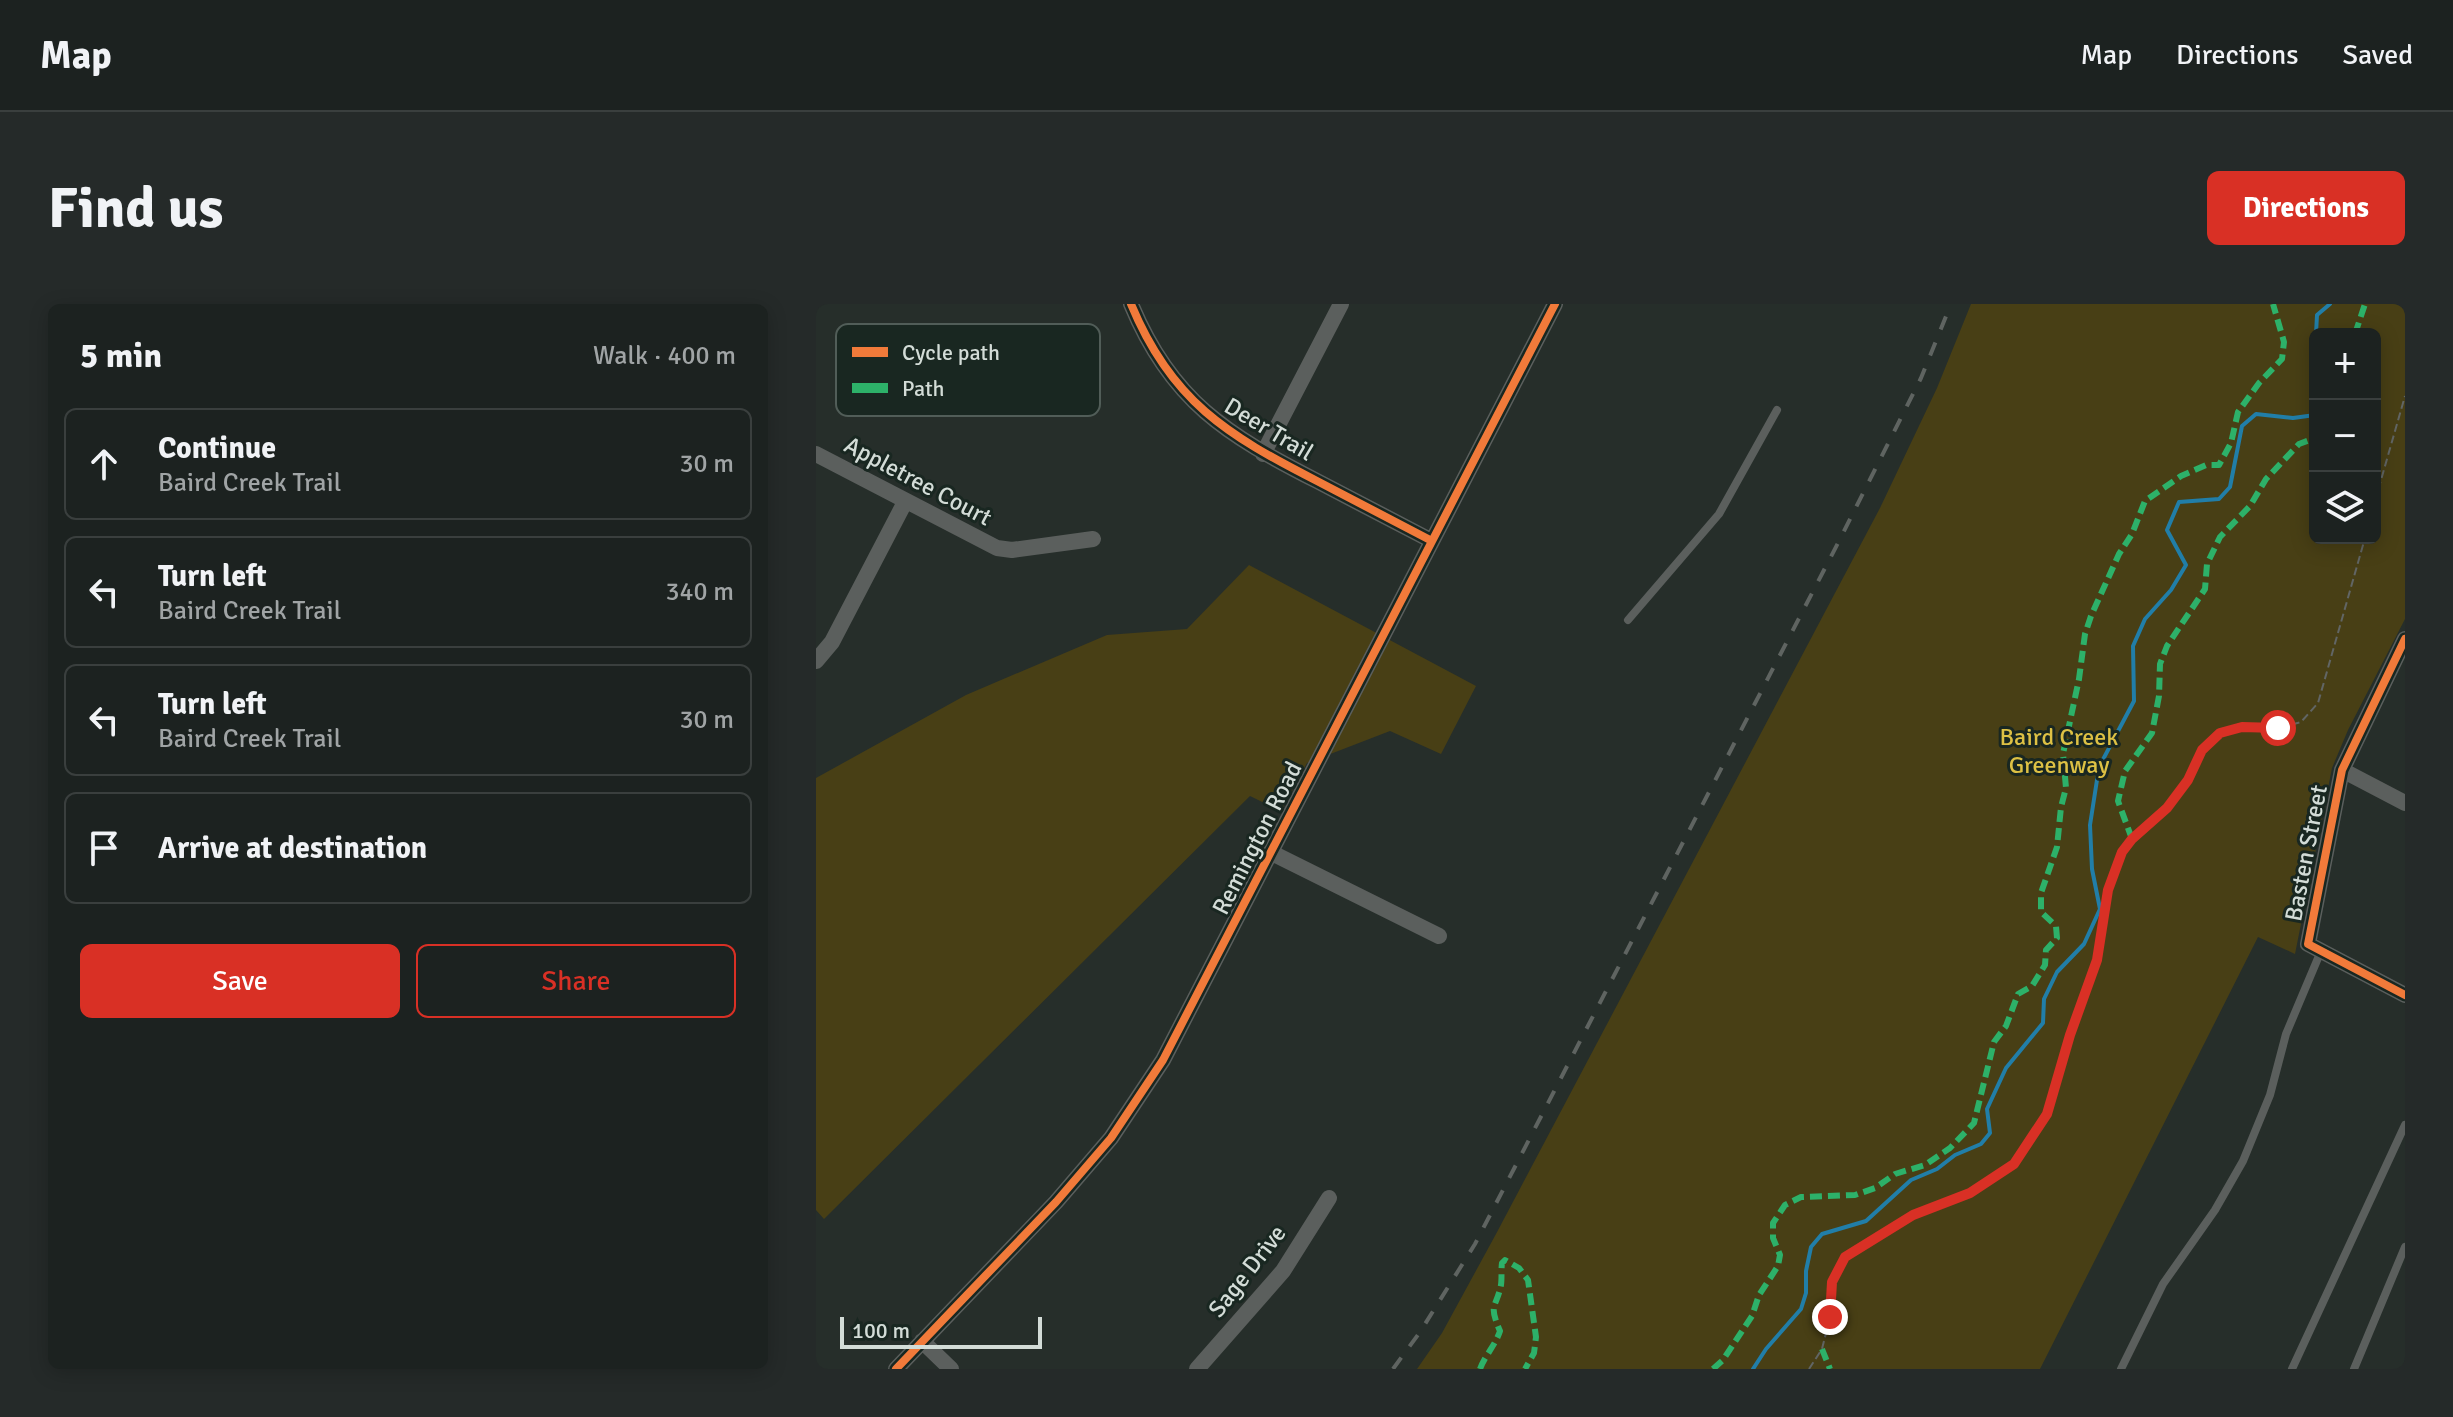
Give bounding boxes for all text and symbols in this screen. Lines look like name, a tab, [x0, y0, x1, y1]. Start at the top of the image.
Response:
text: Map	[40, 32, 112, 79]
text: Map	[2080, 38, 2132, 72]
text: Directions	[2176, 38, 2298, 72]
text: Saved	[2342, 38, 2413, 72]
button: Directions	[2207, 171, 2405, 245]
text: Find us	[48, 174, 223, 243]
legend	[836, 324, 1100, 416]
map controls	[2309, 328, 2381, 544]
button: +	[2309, 328, 2381, 400]
text: 5 min	[80, 335, 162, 377]
text: Cycle path	[902, 339, 1000, 366]
text: Walk · 400 m	[593, 340, 736, 372]
text: Path	[902, 375, 945, 402]
street label: Deer Trail	[1219, 391, 1319, 467]
button: −	[2309, 400, 2381, 472]
text: Continue	[158, 430, 276, 467]
street label: Appletree Court	[839, 430, 997, 532]
icon: ahead	[82, 442, 126, 486]
text: 30 m	[679, 448, 734, 480]
text: Baird Creek Trail	[158, 467, 341, 499]
button: layers	[2309, 472, 2381, 544]
text: Turn left	[158, 558, 267, 595]
icon: left	[82, 570, 126, 614]
text: 340 m	[665, 576, 734, 608]
text: Baird Creek Trail	[158, 595, 341, 627]
text: Turn left	[158, 686, 267, 723]
icon: left	[82, 698, 126, 742]
text: 30 m	[679, 704, 734, 736]
route start	[2260, 710, 2296, 746]
park label: Baird Creek Greenway	[2000, 722, 2118, 780]
text: Baird Creek Trail	[158, 723, 341, 755]
street label: Remington Road	[1206, 756, 1308, 920]
street label: Basten Street	[2278, 782, 2334, 924]
icon: arrive	[82, 826, 126, 870]
text: Arrive at destination	[158, 830, 427, 867]
button: Save	[80, 944, 400, 1018]
button: Share	[416, 944, 736, 1018]
street label: Sage Drive	[1202, 1219, 1292, 1323]
route end	[1812, 1299, 1848, 1335]
scale bar	[840, 1313, 1042, 1349]
text: 100 m	[852, 1317, 910, 1344]

